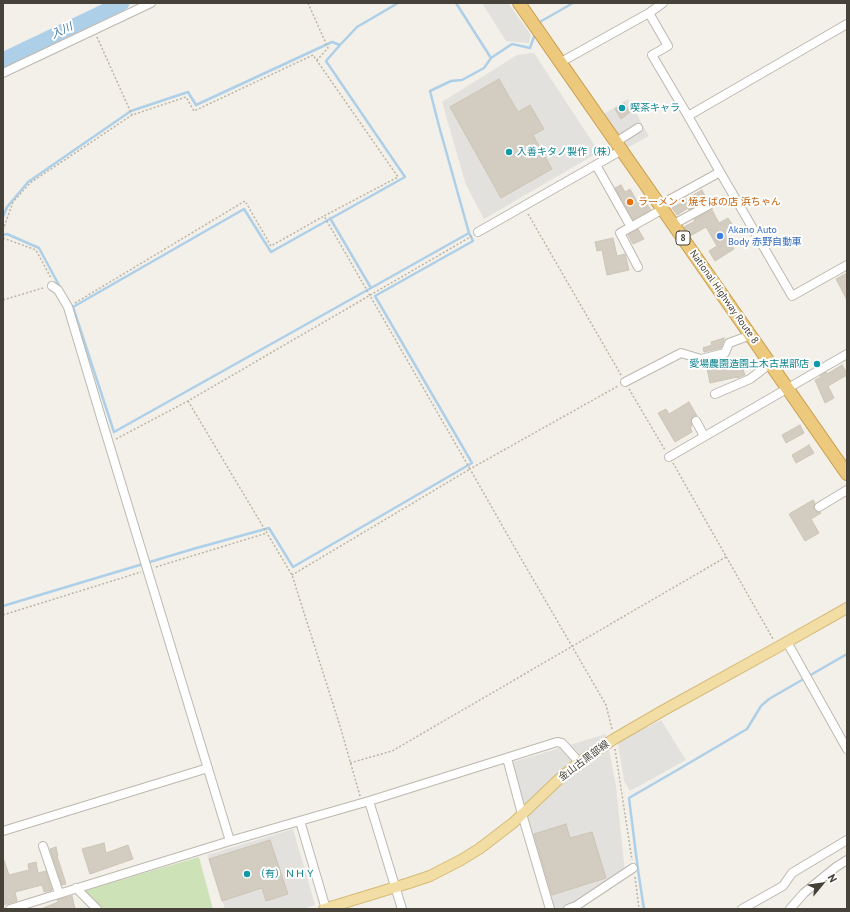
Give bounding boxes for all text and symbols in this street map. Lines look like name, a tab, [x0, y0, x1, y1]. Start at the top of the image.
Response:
water label: 入川	[49, 20, 75, 42]
place label: 喫茶キャラ	[630, 102, 680, 114]
marker: 喫茶キャラ	[617, 103, 627, 113]
place label: 入善キタノ製作（株）	[517, 146, 617, 158]
marker: 入善キタノ製作（株）	[504, 147, 514, 157]
place label: ラーメン・焼そばの店 浜ちゃん	[638, 196, 781, 208]
marker: ラーメン・焼そばの店 浜ちゃん	[625, 197, 635, 207]
place label: Akano Auto Body 赤野自動車	[728, 224, 802, 248]
road number: 8	[676, 231, 690, 245]
marker: Akano Auto Body 赤野自動車	[715, 231, 725, 241]
street label: National Highway Route 8	[687, 248, 761, 346]
place label: 愛場農園造園土木古黒部店	[689, 358, 809, 370]
marker: 愛場農園造園土木古黒部店	[812, 359, 822, 369]
street label: 金山古黒部線	[556, 738, 612, 784]
north arrow	[802, 864, 842, 904]
place label: （有）ＮＨＹ	[255, 868, 315, 880]
marker: （有）ＮＨＹ	[242, 869, 252, 879]
text: N	[825, 872, 840, 885]

